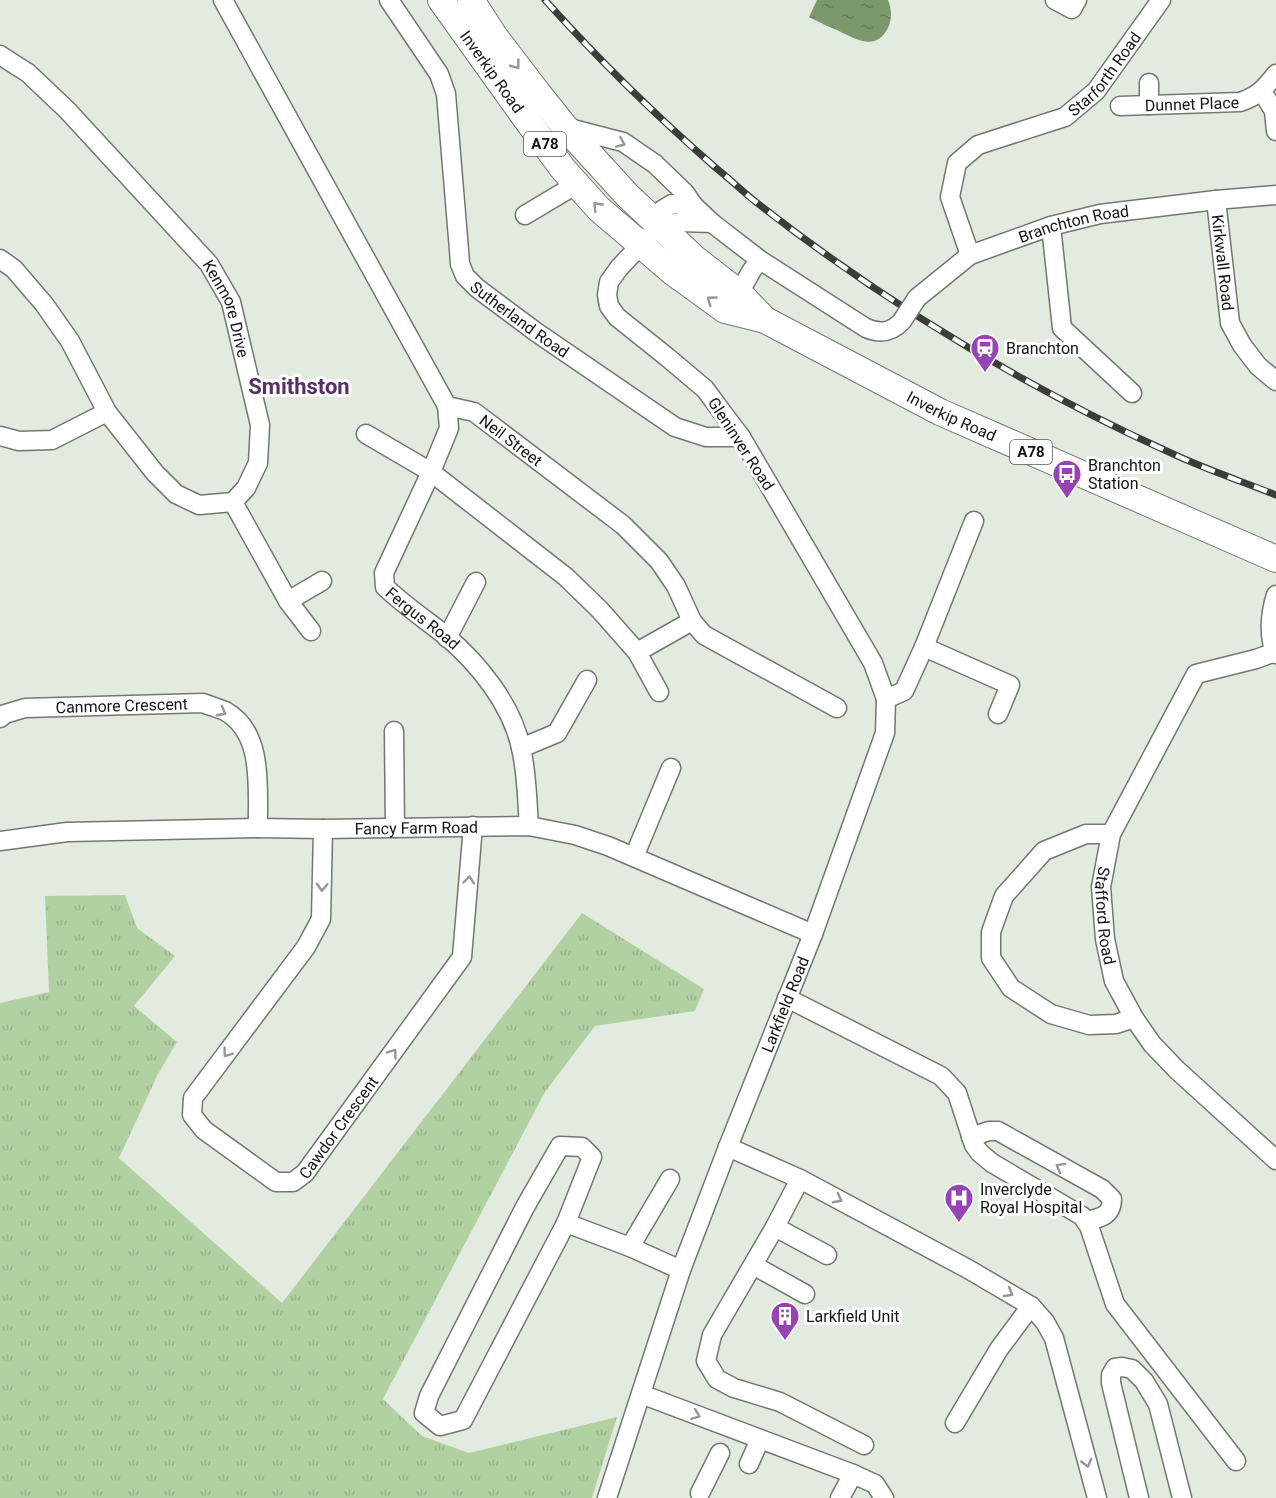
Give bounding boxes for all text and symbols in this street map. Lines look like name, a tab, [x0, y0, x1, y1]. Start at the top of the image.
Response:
street label: Inverkip Road	[456, 27, 528, 116]
street label: Starforth Road	[1064, 28, 1145, 120]
one-way arrow	[509, 58, 520, 69]
street label: Dunnet Place	[1145, 93, 1239, 115]
road number: A78	[524, 132, 566, 156]
one-way arrow	[614, 135, 625, 147]
street label: Branchton Road	[1016, 201, 1130, 246]
one-way arrow	[593, 202, 604, 212]
street label: Kirkwall Road	[1208, 213, 1238, 312]
street label: Kenmore Drive	[199, 256, 253, 359]
street label: Sutherland Road	[466, 277, 573, 361]
one-way arrow	[707, 296, 718, 307]
station icon: Branchton	[969, 332, 1001, 374]
place label: Branchton	[1006, 339, 1079, 358]
district label: Smithston	[248, 374, 350, 399]
street label: Inverkip Road	[904, 387, 999, 445]
street label: Gleninver Road	[704, 394, 778, 494]
street label: Neil Street	[476, 410, 546, 470]
road number: A78	[1010, 440, 1052, 464]
place label: Branchton Station	[1088, 456, 1161, 493]
bus stop icon: Branchton Station	[1051, 458, 1083, 500]
street label: Fergus Road	[382, 583, 464, 653]
street label: Canmore Crescent	[55, 694, 188, 717]
one-way arrow	[216, 705, 226, 716]
street label: Fancy Farm Road	[354, 817, 478, 838]
street label: Stafford Road	[1091, 865, 1120, 966]
one-way arrow	[462, 876, 475, 885]
one-way arrow	[315, 883, 328, 892]
street label: Larkfield Road	[757, 954, 813, 1055]
one-way arrow	[223, 1046, 234, 1057]
one-way arrow	[385, 1048, 396, 1059]
street label: Cawdor Crescent	[295, 1072, 382, 1182]
one-way arrow	[1056, 1163, 1066, 1174]
place label: Inverclyde Royal Hospital	[980, 1180, 1082, 1217]
hospital icon: Inverclyde Royal Hospital	[943, 1182, 975, 1224]
one-way arrow	[832, 1192, 842, 1203]
one-way arrow	[1003, 1286, 1013, 1298]
building icon: Larkfield Unit	[769, 1300, 801, 1342]
place label: Larkfield Unit	[806, 1307, 899, 1326]
one-way arrow	[690, 1408, 701, 1420]
one-way arrow	[1080, 1458, 1093, 1468]

